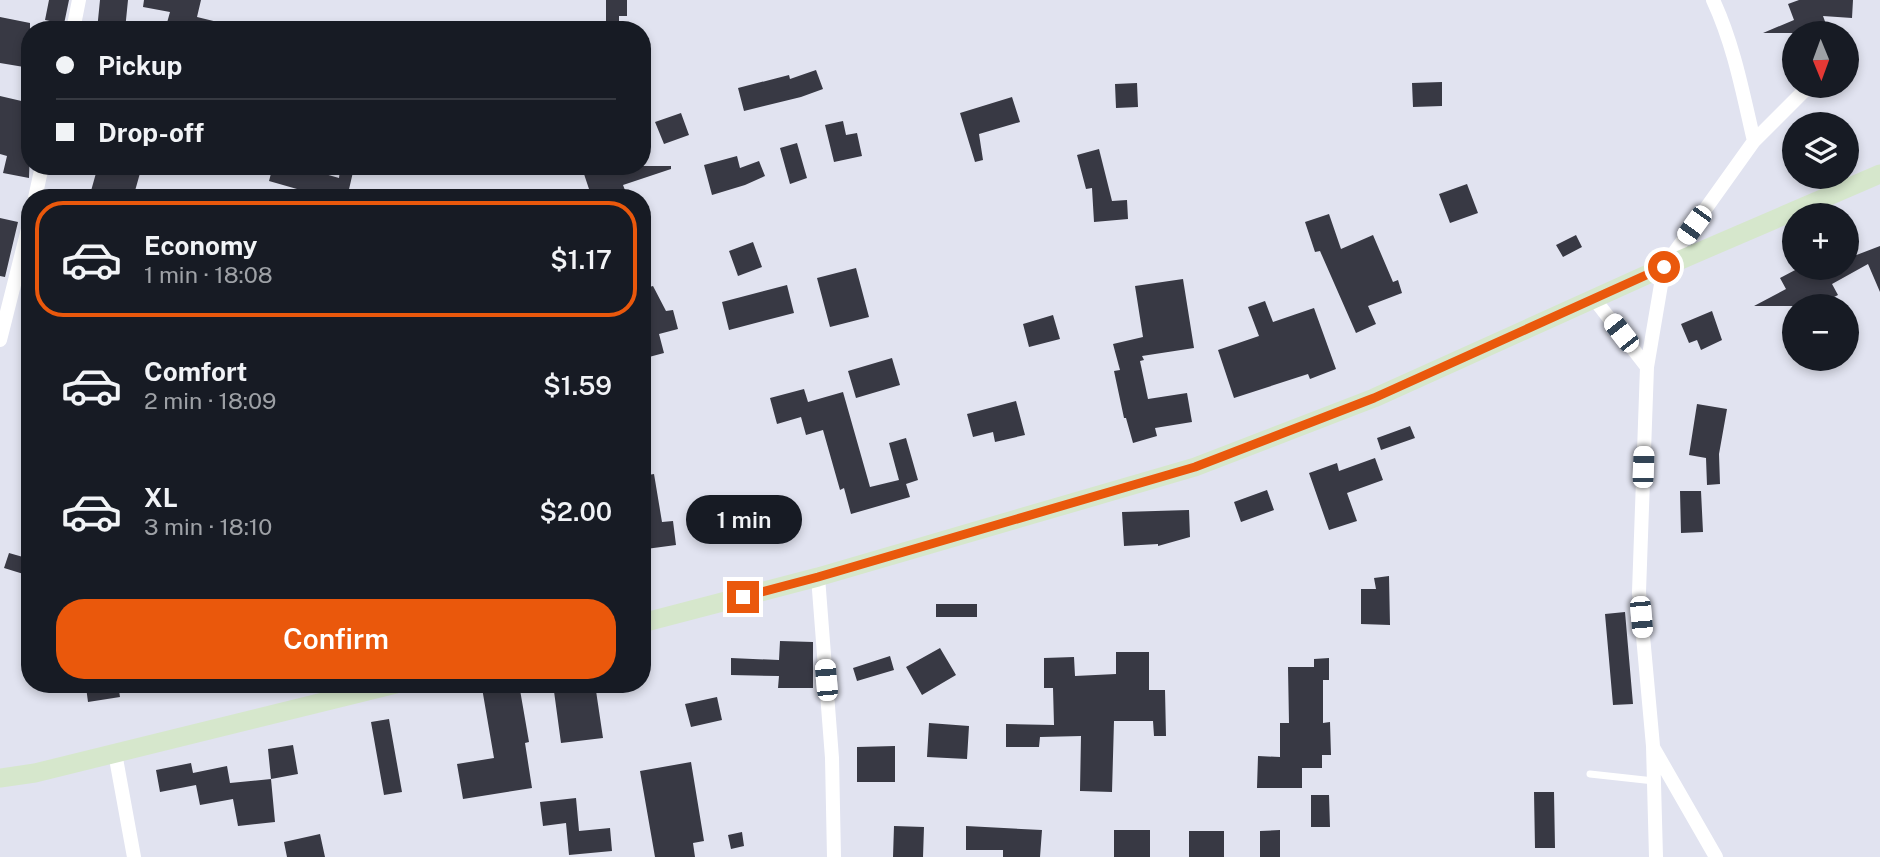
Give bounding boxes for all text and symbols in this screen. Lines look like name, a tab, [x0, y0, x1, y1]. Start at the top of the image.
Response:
north arrow	[1782, 21, 1858, 98]
map controls	[1782, 21, 1859, 371]
text: Pickup	[98, 50, 182, 81]
button: layers	[1782, 112, 1859, 189]
text: Drop-off	[98, 117, 204, 148]
car	[1674, 202, 1715, 248]
button: +	[1782, 203, 1859, 280]
icon: car	[60, 228, 123, 291]
text: Economy	[144, 230, 257, 261]
text: $1.17	[550, 244, 612, 275]
route start	[1648, 251, 1680, 283]
text: 1 min · 18:08	[144, 261, 273, 288]
button: −	[1782, 294, 1859, 371]
car	[1600, 310, 1643, 356]
icon: car	[60, 354, 123, 417]
text: Comfort	[144, 356, 247, 387]
text: $1.59	[543, 370, 612, 401]
text: 2 min · 18:09	[144, 387, 276, 414]
car	[1632, 446, 1655, 488]
icon: car	[60, 480, 123, 543]
text: XL	[144, 482, 178, 513]
text: $2.00	[539, 496, 612, 527]
callout: 1 min	[685, 496, 801, 544]
text: 1 min	[717, 506, 771, 533]
text: 3 min · 18:10	[144, 513, 272, 540]
route end	[727, 581, 759, 613]
car	[1629, 595, 1654, 639]
button: Confirm	[56, 599, 616, 679]
car	[814, 658, 839, 702]

